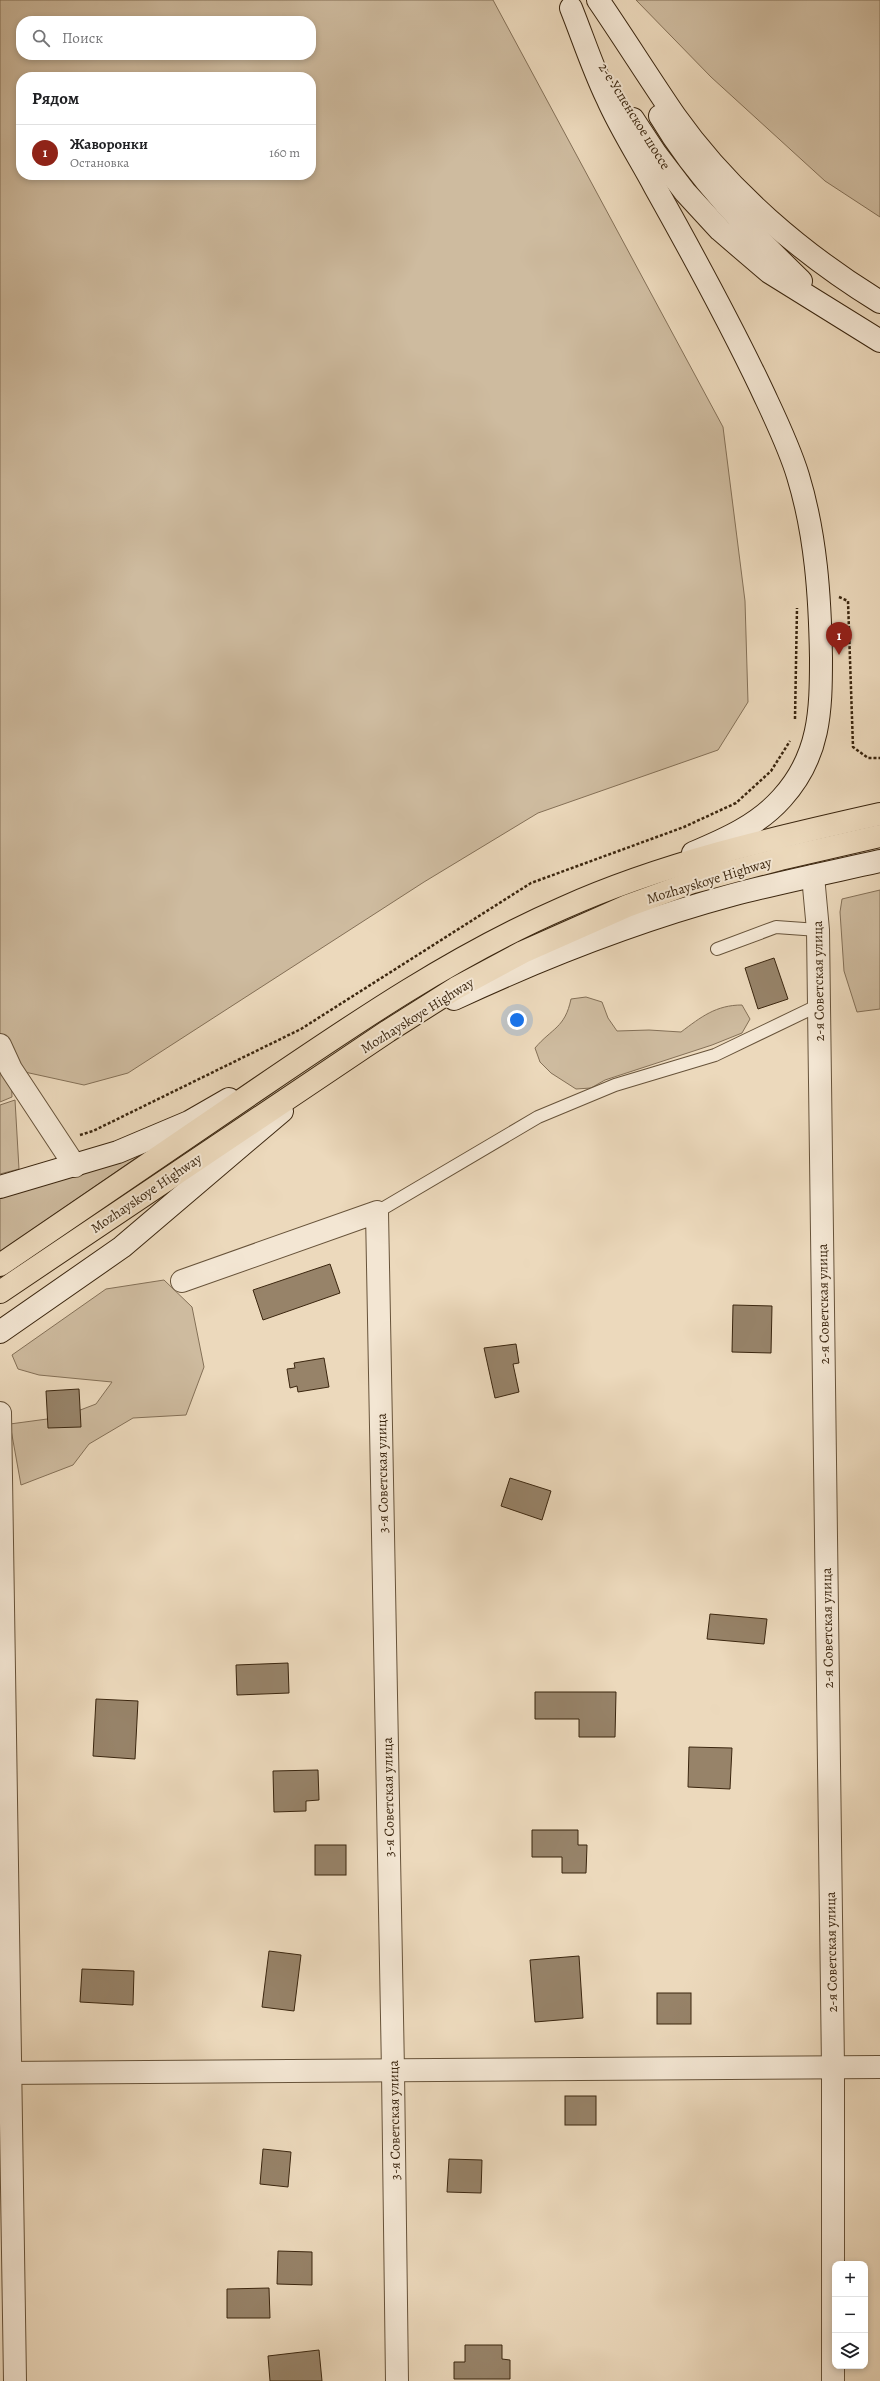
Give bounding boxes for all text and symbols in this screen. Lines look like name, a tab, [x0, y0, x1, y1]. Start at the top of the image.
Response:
search box	[16, 16, 316, 60]
icon: search	[30, 27, 52, 49]
text: Поиск	[62, 28, 103, 48]
street label: 2-е Успенское шоссе	[594, 59, 675, 173]
text: Рядом	[32, 87, 79, 110]
text: Жаворонки	[70, 134, 148, 154]
text: 1	[43, 144, 47, 161]
text: 160 m	[269, 144, 300, 161]
text: Остановка	[70, 154, 129, 171]
pin: 1	[826, 622, 852, 655]
street label: Mozhayskoye Highway	[644, 852, 775, 909]
street label: 2-я Советская улица	[808, 920, 829, 1042]
street label: Mozhayskoye Highway	[357, 973, 478, 1058]
your location	[507, 1010, 527, 1030]
street label: Mozhayskoye Highway	[87, 1149, 206, 1238]
street label: 2-я Советская улица	[813, 1243, 834, 1365]
street label: 3-я Советская улица	[372, 1412, 393, 1533]
street label: 2-я Советская улица	[817, 1567, 838, 1689]
street label: 3-я Советская улица	[378, 1736, 399, 1857]
street label: 2-я Советская улица	[821, 1891, 842, 2013]
street label: 3-я Советская улица	[384, 2059, 405, 2180]
map controls	[832, 2261, 868, 2369]
button: +	[832, 2261, 868, 2297]
button: −	[832, 2297, 868, 2333]
button: layers	[832, 2333, 868, 2369]

